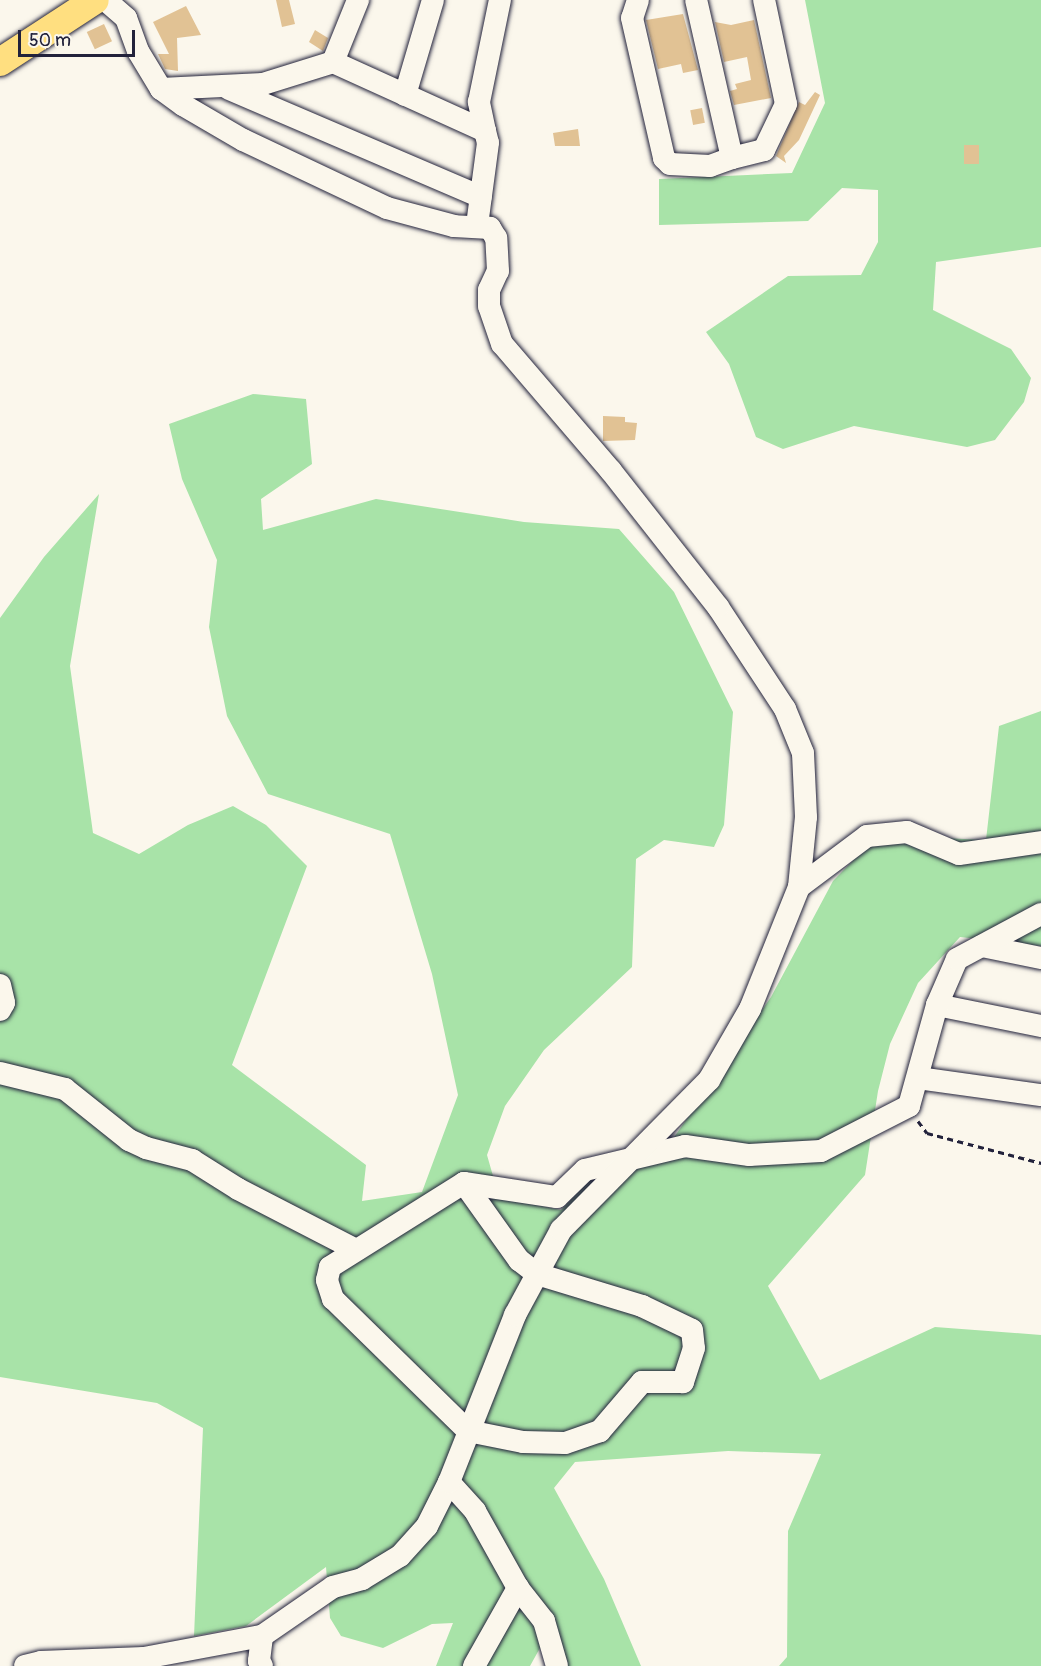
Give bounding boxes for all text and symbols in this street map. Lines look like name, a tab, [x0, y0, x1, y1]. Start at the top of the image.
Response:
scale bar	[21, 18, 138, 56]
text: 50 m	[29, 29, 71, 52]

